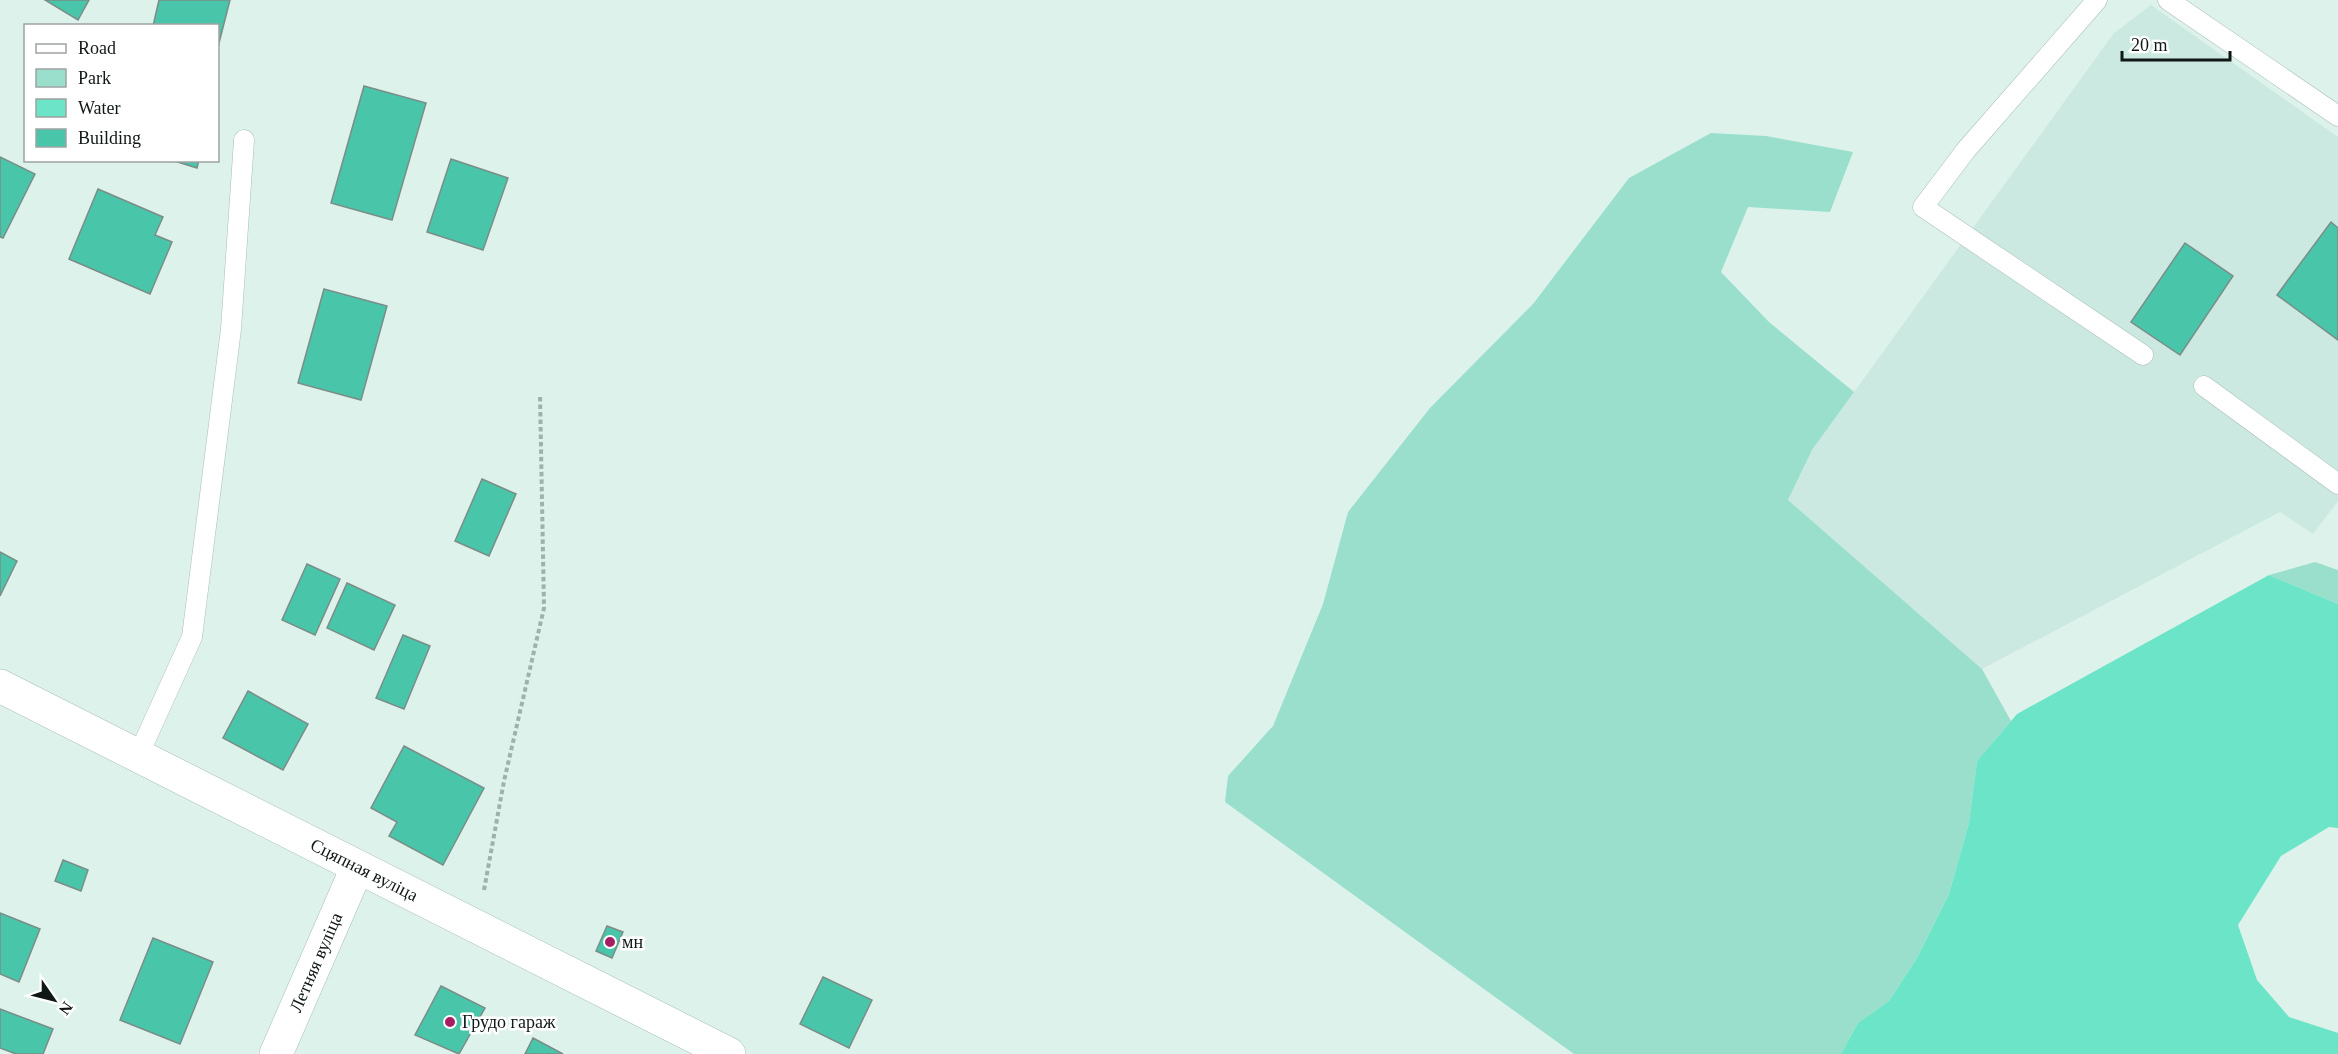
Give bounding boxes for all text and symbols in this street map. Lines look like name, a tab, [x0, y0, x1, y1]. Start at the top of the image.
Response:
legend	[24, 24, 219, 162]
scale bar	[2122, 24, 2230, 62]
text: 20 m	[2131, 35, 2168, 55]
text: Road	[78, 38, 116, 58]
text: Park	[78, 68, 111, 88]
text: Water	[78, 98, 121, 118]
text: Building	[78, 128, 141, 148]
street label: Сцяпная вуліца	[307, 834, 421, 905]
street label: Летняя вуліца	[286, 910, 346, 1015]
place label: мн	[622, 932, 643, 952]
marker: мн	[603, 935, 617, 949]
north arrow	[24, 970, 84, 1030]
text: N	[55, 999, 76, 1018]
place label: Грудо гараж	[462, 1012, 556, 1032]
marker: Грудо гараж	[443, 1015, 457, 1029]

